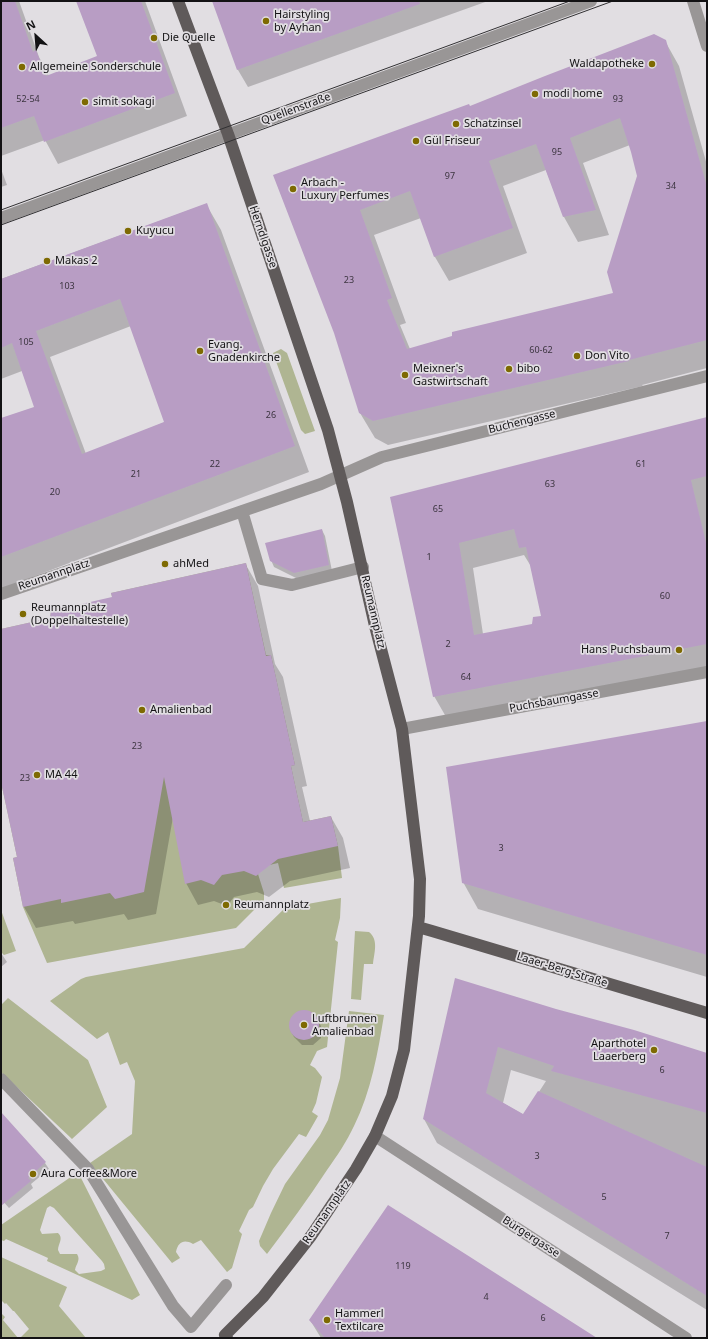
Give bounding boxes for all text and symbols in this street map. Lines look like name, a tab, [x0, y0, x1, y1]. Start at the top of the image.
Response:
place label: Hairstyling by Ayhan	[274, 8, 330, 34]
north arrow	[16, 16, 56, 56]
text: N	[23, 16, 38, 33]
marker: Hairstyling by Ayhan	[261, 16, 271, 26]
place label: Die Quelle	[162, 31, 215, 45]
marker: Die Quelle	[149, 33, 159, 43]
place label: Waldapotheke	[570, 57, 644, 71]
marker: Waldapotheke	[647, 59, 657, 69]
place label: Allgemeine Sonderschule	[30, 60, 161, 74]
marker: Allgemeine Sonderschule	[17, 62, 27, 72]
place label: modi home	[543, 87, 602, 101]
marker: modi home	[530, 89, 540, 99]
street label: Quellenstraße	[259, 90, 333, 128]
house number: 52-54	[16, 94, 40, 104]
house number: 93	[613, 94, 623, 104]
place label: simit sokagi	[93, 95, 155, 109]
marker: simit sokagi	[80, 97, 90, 107]
place label: Schatzinsel	[464, 117, 521, 131]
marker: Schatzinsel	[451, 119, 461, 129]
place label: Gül Friseur	[424, 134, 480, 148]
marker: Gül Friseur	[411, 136, 421, 146]
house number: 95	[552, 147, 562, 157]
house number: 97	[445, 171, 455, 181]
place label: Arbach - Luxury Perfumes	[301, 176, 389, 202]
house number: 34	[666, 181, 676, 191]
marker: Arbach - Luxury Perfumes	[288, 184, 298, 194]
street label: Herndlgasse	[246, 204, 280, 270]
place label: Kuyucu	[136, 224, 174, 238]
marker: Kuyucu	[123, 226, 133, 236]
place label: Makas 2	[55, 254, 98, 268]
marker: Makas 2	[42, 256, 52, 266]
house number: 23	[344, 275, 354, 285]
house number: 103	[59, 281, 75, 291]
house number: 105	[18, 337, 34, 347]
place label: Evang. Gnadenkirche	[208, 338, 280, 364]
house number: 60-62	[529, 345, 553, 355]
marker: Evang. Gnadenkirche	[195, 346, 205, 356]
place label: Don Vito	[585, 349, 629, 363]
marker: Don Vito	[572, 351, 582, 361]
place label: Meixner's Gastwirtschaft	[413, 362, 488, 388]
place label: bibo	[517, 362, 540, 376]
marker: bibo	[504, 364, 514, 374]
marker: Meixner's Gastwirtschaft	[400, 370, 410, 380]
street label: Buchengasse	[487, 407, 557, 437]
house number: 26	[266, 410, 276, 420]
house number: 22	[210, 459, 220, 469]
house number: 61	[636, 459, 646, 469]
house number: 21	[131, 469, 141, 479]
house number: 63	[545, 479, 555, 489]
house number: 20	[50, 487, 60, 497]
house number: 65	[433, 504, 443, 514]
house number: 1	[426, 552, 432, 562]
street label: Reumannplatz	[16, 557, 92, 593]
place label: ahMed	[173, 557, 209, 571]
marker: ahMed	[160, 559, 170, 569]
street label: Reumannplatz	[358, 574, 388, 650]
house number: 60	[660, 591, 670, 601]
place label: Reumannplatz (Doppelhaltestelle)	[31, 601, 128, 627]
marker: Reumannplatz (Doppelhaltestelle)	[18, 609, 28, 619]
house number: 2	[445, 639, 451, 649]
place label: Hans Puchsbaum	[581, 643, 671, 657]
marker: Hans Puchsbaum	[674, 645, 684, 655]
house number: 64	[461, 672, 471, 682]
street label: Puchsbaumgasse	[508, 687, 600, 715]
place label: Amalienbad	[150, 703, 212, 717]
marker: Amalienbad	[137, 705, 147, 715]
house number: 23	[132, 741, 142, 751]
place label: MA 44	[45, 768, 77, 782]
marker: MA 44	[32, 770, 42, 780]
house number: 23	[20, 773, 30, 783]
house number: 3	[498, 843, 504, 853]
place label: Reumannplatz	[234, 898, 309, 912]
marker: Reumannplatz	[221, 900, 231, 910]
street label: Laaer-Berg-Straße	[515, 950, 609, 990]
place label: Luftbrunnen Amalienbad	[312, 1012, 377, 1038]
marker: Luftbrunnen Amalienbad	[299, 1020, 309, 1030]
place label: Aparthotel Laaerberg	[591, 1037, 646, 1063]
marker: Aparthotel Laaerberg	[649, 1045, 659, 1055]
house number: 6	[659, 1065, 665, 1075]
house number: 3	[534, 1151, 540, 1161]
place label: Aura Coffee&More	[41, 1167, 137, 1181]
marker: Aura Coffee&More	[28, 1169, 38, 1179]
street label: Reumannplatz	[300, 1178, 354, 1246]
house number: 5	[601, 1192, 607, 1202]
street label: Bürgergasse	[500, 1214, 562, 1260]
house number: 7	[664, 1231, 670, 1241]
house number: 119	[395, 1261, 411, 1271]
house number: 4	[483, 1292, 489, 1302]
place label: Hammerl Textilcare	[335, 1307, 384, 1333]
house number: 6	[540, 1313, 546, 1323]
marker: Hammerl Textilcare	[322, 1315, 332, 1325]

